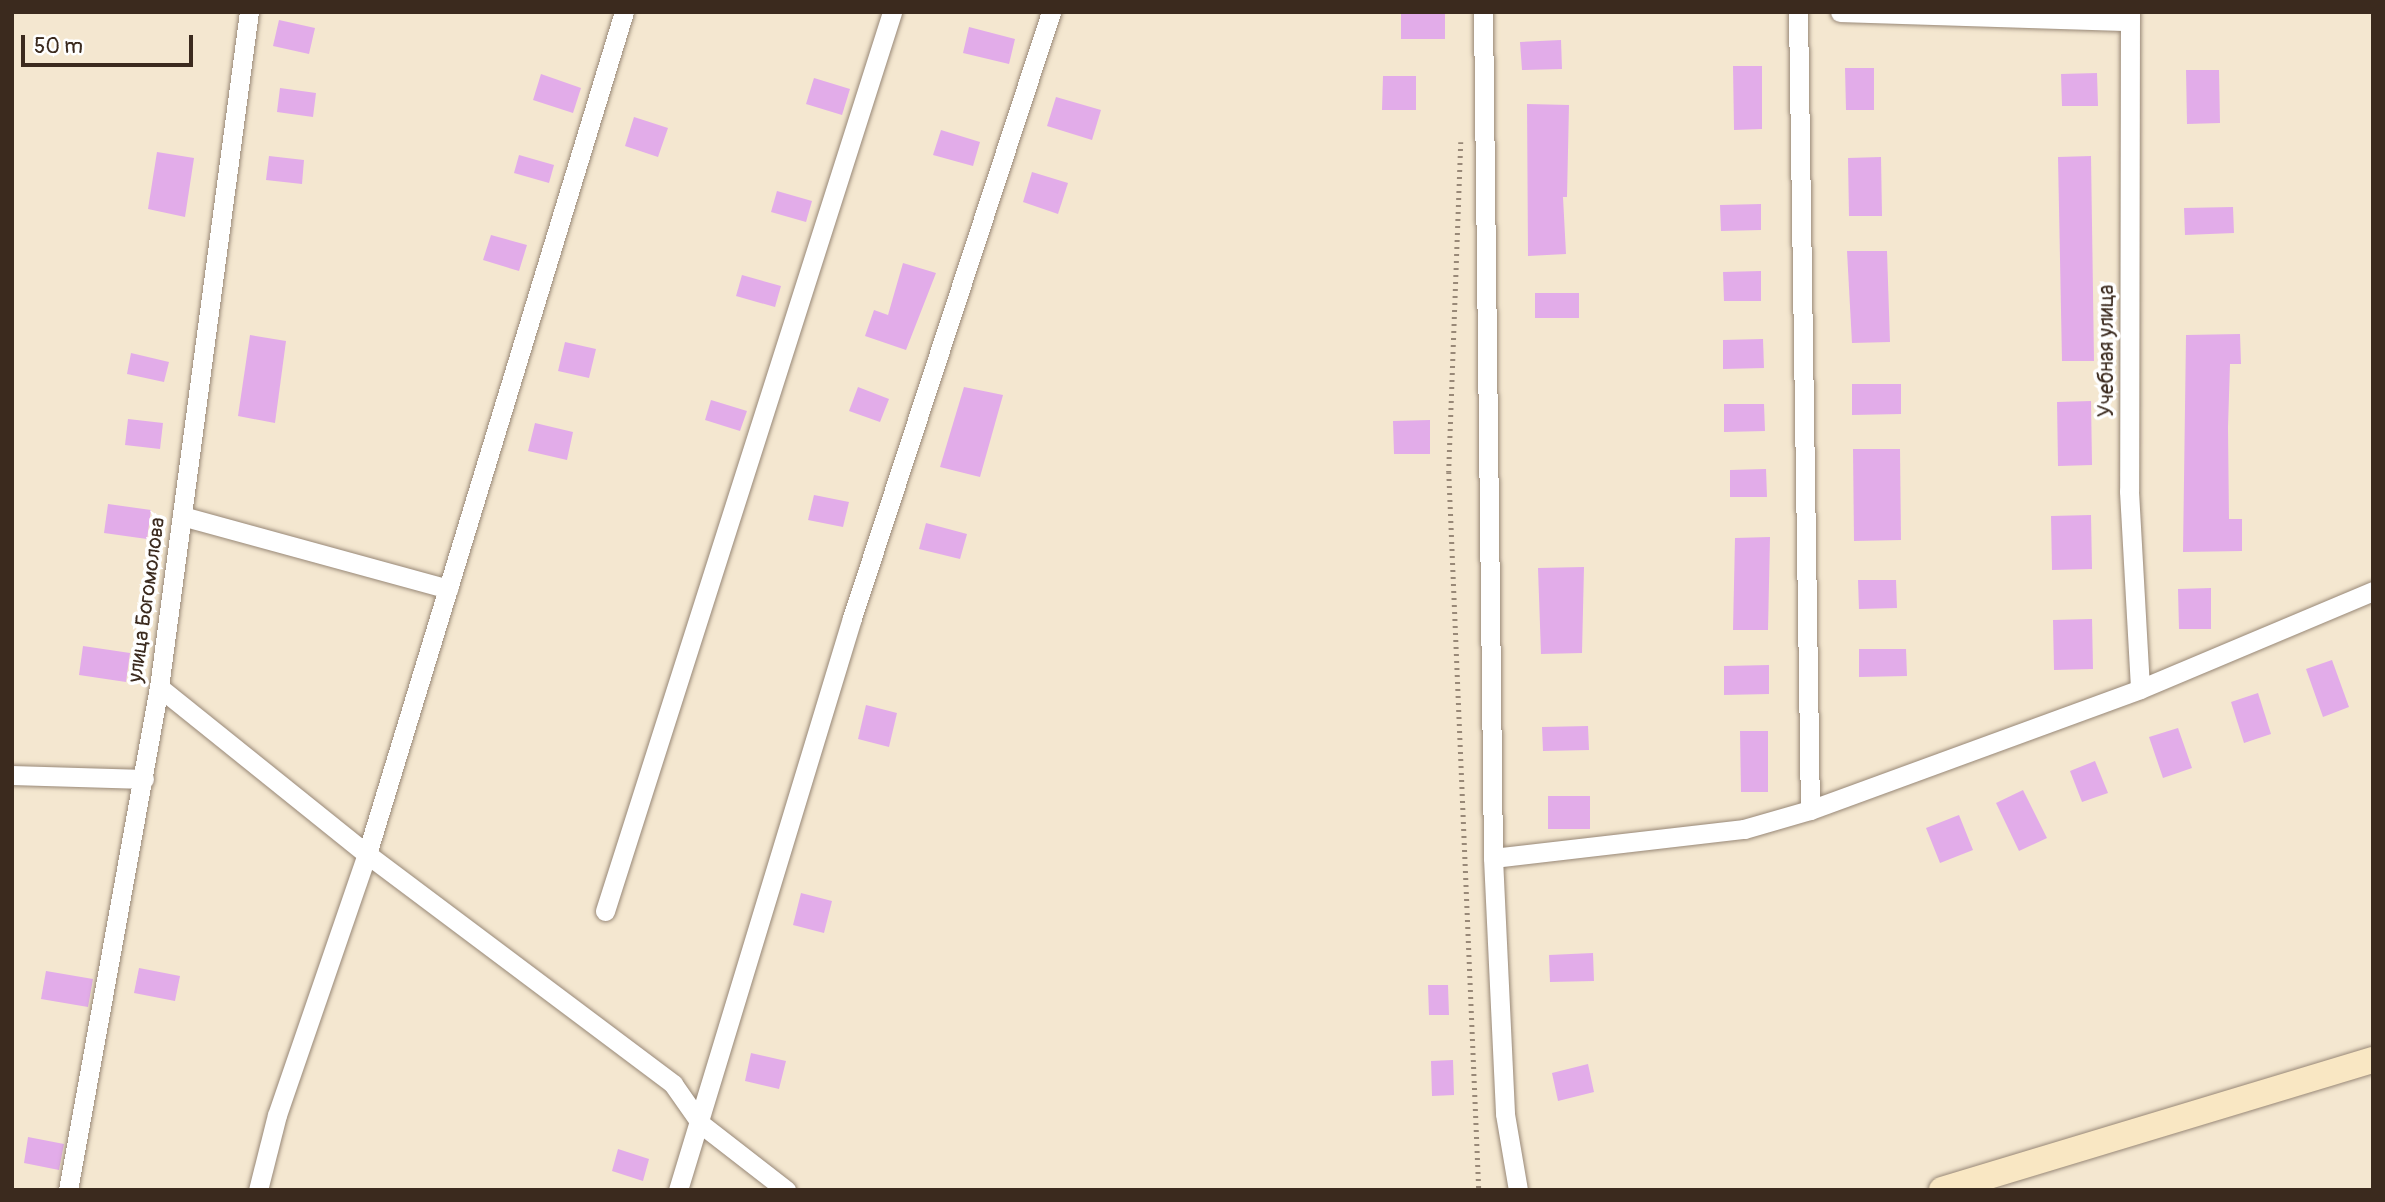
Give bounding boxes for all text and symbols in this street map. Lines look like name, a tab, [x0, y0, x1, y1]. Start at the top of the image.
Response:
scale bar	[24, 21, 196, 65]
text: 50 m	[34, 33, 83, 60]
street label: Учебная улица	[2094, 285, 2120, 417]
street label: улица Богомолова	[123, 516, 171, 684]

